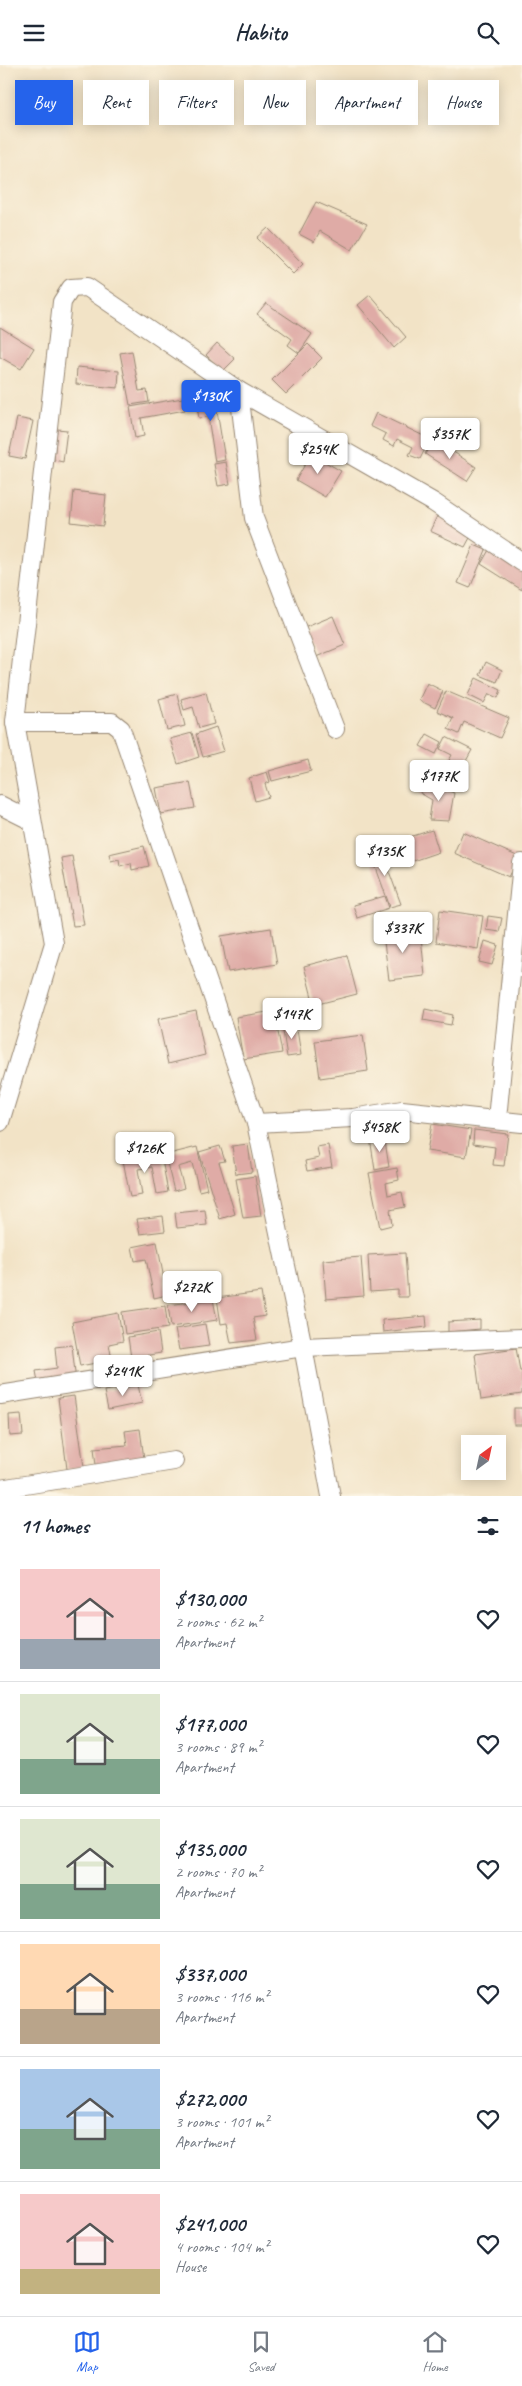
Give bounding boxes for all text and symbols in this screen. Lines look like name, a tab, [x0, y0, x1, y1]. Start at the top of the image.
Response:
icon: menu	[20, 19, 48, 47]
text: Habito	[235, 19, 287, 47]
icon: search	[474, 19, 502, 47]
chip: Buy	[15, 80, 73, 125]
chip: Rent	[83, 80, 149, 125]
chip: Filters	[159, 80, 234, 125]
chip: New	[244, 80, 306, 125]
chip: Apartment	[316, 80, 418, 125]
chip: House	[428, 80, 499, 125]
pin: $130K	[176, 379, 246, 422]
text: $130K	[193, 386, 229, 406]
pin: $357K	[415, 417, 485, 460]
text: $357K	[432, 424, 468, 444]
pin: $254K	[283, 433, 353, 475]
text: $254K	[300, 439, 336, 459]
pin: $177K	[404, 759, 474, 802]
text: $177K	[421, 766, 457, 786]
pin: $135K	[350, 835, 420, 877]
text: $135K	[367, 841, 403, 861]
pin: $337K	[368, 911, 438, 954]
text: $337K	[385, 918, 421, 938]
pin: $147K	[257, 997, 327, 1040]
text: $147K	[274, 1004, 310, 1024]
pin: $458K	[345, 1111, 415, 1153]
text: $458K	[362, 1117, 398, 1137]
pin: $126K	[110, 1131, 180, 1174]
text: $126K	[126, 1138, 164, 1158]
pin: $272K	[157, 1271, 227, 1313]
text: $272K	[174, 1277, 210, 1297]
pin: $241K	[88, 1355, 158, 1397]
text: $241K	[105, 1361, 141, 1381]
north arrow	[461, 1435, 506, 1480]
map controls	[461, 1435, 506, 1480]
icon: filters	[474, 1512, 502, 1540]
text: 11 homes	[20, 1513, 89, 1539]
text: $130,000	[175, 1586, 245, 1612]
icon: home	[60, 1589, 120, 1649]
icon: heart	[474, 1605, 502, 1633]
text: 2 rooms · 62 m²	[175, 1612, 261, 1632]
text: Apartment	[175, 1632, 234, 1652]
text: $177,000	[175, 1711, 245, 1737]
icon: home	[60, 1714, 120, 1774]
icon: heart	[474, 1730, 502, 1758]
text: 3 rooms · 89 m²	[175, 1737, 261, 1757]
text: Apartment	[175, 1757, 234, 1777]
text: $135,000	[175, 1836, 245, 1862]
icon: home	[60, 1839, 120, 1899]
icon: heart	[474, 1855, 502, 1883]
text: 2 rooms · 70 m²	[175, 1862, 261, 1882]
text: Apartment	[175, 1882, 234, 1902]
text: $337,000	[175, 1961, 245, 1987]
icon: home	[60, 1964, 120, 2024]
icon: heart	[474, 1980, 502, 2008]
text: 3 rooms · 116 m²	[175, 1987, 269, 2007]
text: Apartment	[175, 2007, 234, 2027]
text: $272,000	[175, 2086, 245, 2112]
icon: home	[60, 2089, 120, 2149]
icon: heart	[474, 2105, 502, 2133]
text: 3 rooms · 101 m²	[175, 2112, 269, 2132]
text: Apartment	[175, 2132, 234, 2152]
text: $241,000	[175, 2211, 245, 2237]
icon: home	[60, 2214, 120, 2274]
icon: heart	[474, 2230, 502, 2258]
text: 4 rooms · 104 m²	[175, 2237, 269, 2257]
text: House	[175, 2257, 206, 2277]
tab: Map	[73, 2328, 101, 2375]
tab: Saved	[247, 2328, 275, 2375]
tab: Home	[421, 2328, 449, 2375]

